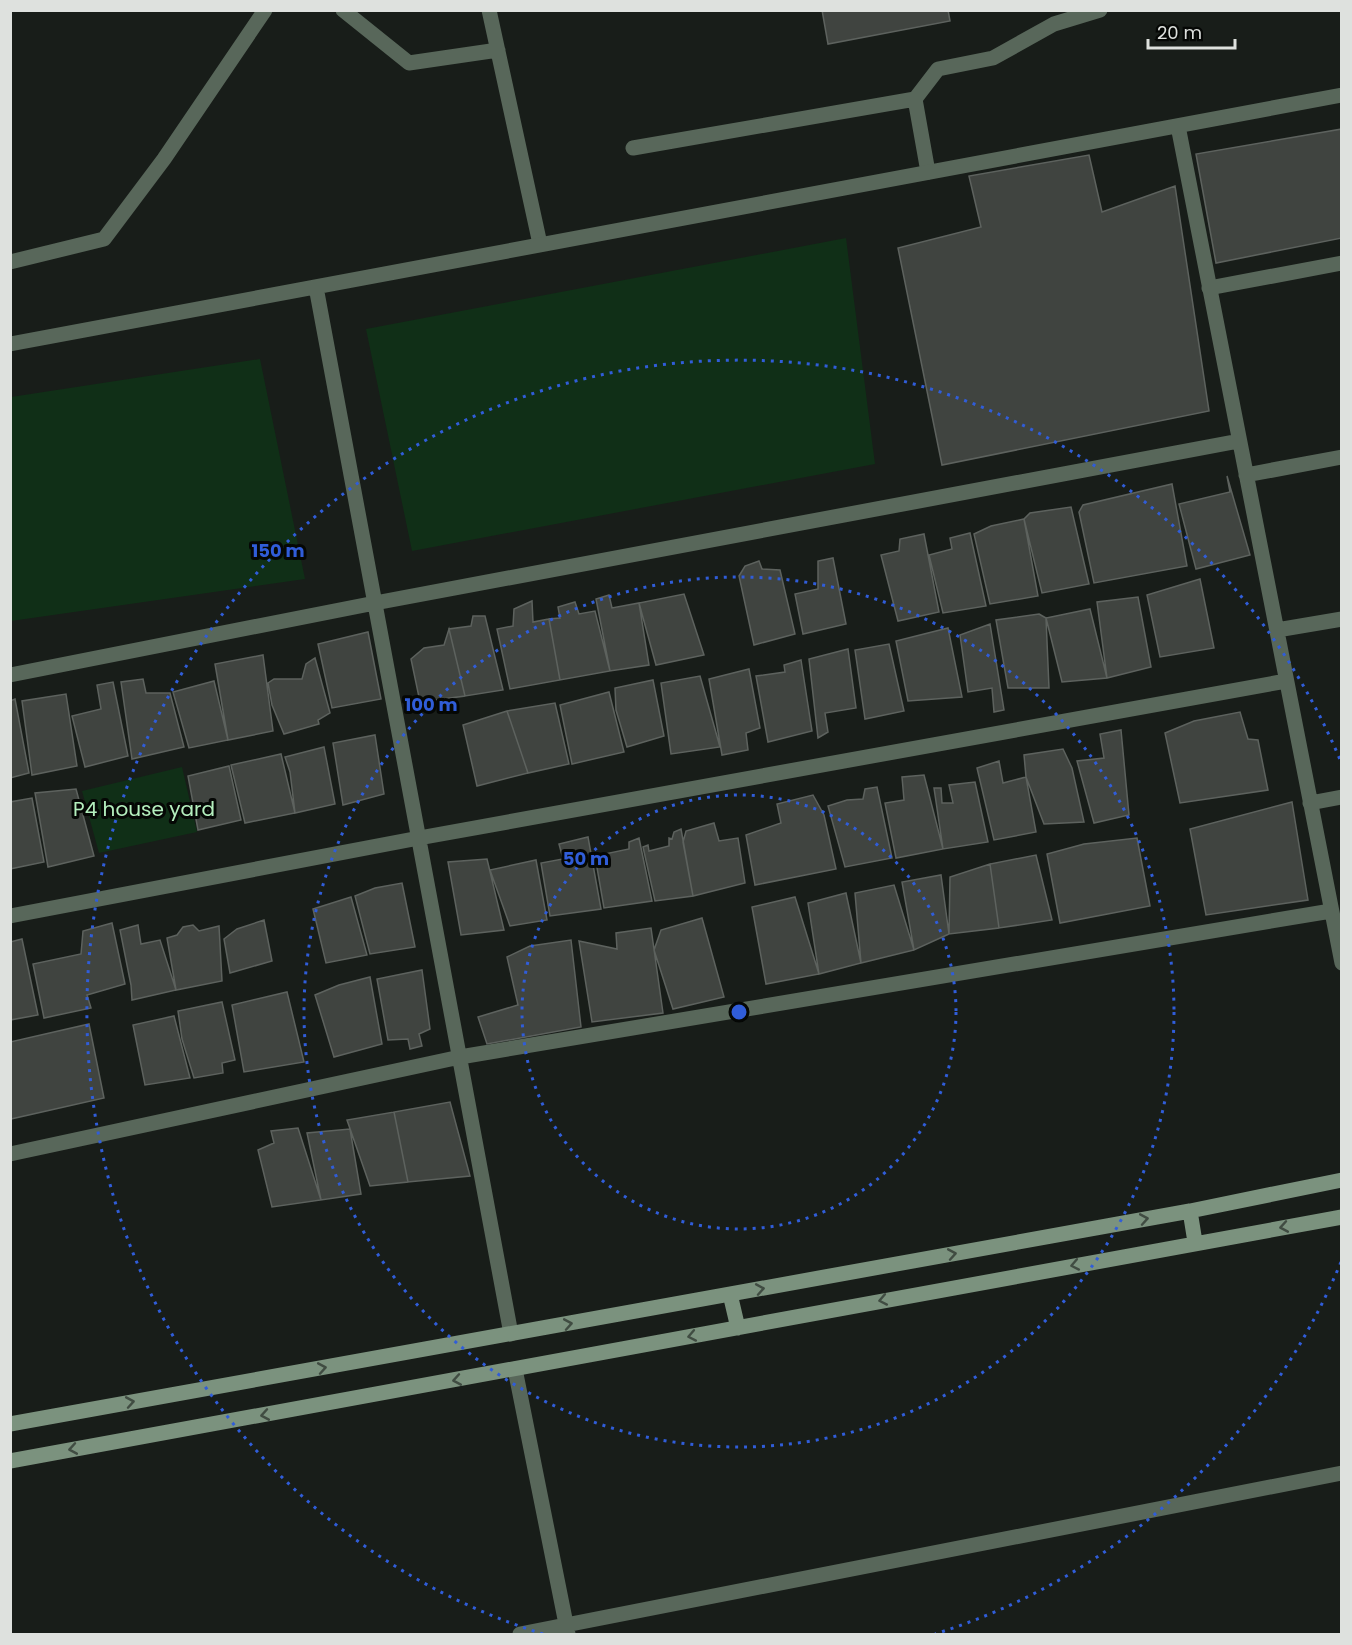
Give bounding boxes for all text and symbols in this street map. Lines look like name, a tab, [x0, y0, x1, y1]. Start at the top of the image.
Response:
scale bar	[1148, 12, 1235, 50]
text: 20 m	[1157, 20, 1202, 45]
text: 150 m	[251, 538, 305, 563]
text: 100 m	[404, 692, 458, 717]
park label: P4 house yard	[73, 795, 215, 823]
text: 50 m	[563, 846, 609, 871]
centre of rings	[729, 1002, 749, 1022]
one-way arrow	[1139, 1213, 1149, 1226]
one-way arrow	[1279, 1220, 1289, 1233]
one-way arrow	[947, 1248, 957, 1261]
one-way arrow	[1070, 1258, 1080, 1270]
one-way arrow	[755, 1283, 765, 1296]
one-way arrow	[879, 1293, 889, 1306]
one-way arrow	[563, 1318, 573, 1331]
one-way arrow	[687, 1329, 697, 1342]
one-way arrow	[317, 1362, 327, 1375]
one-way arrow	[452, 1373, 462, 1386]
one-way arrow	[125, 1397, 135, 1409]
one-way arrow	[260, 1408, 270, 1421]
one-way arrow	[69, 1443, 78, 1455]

